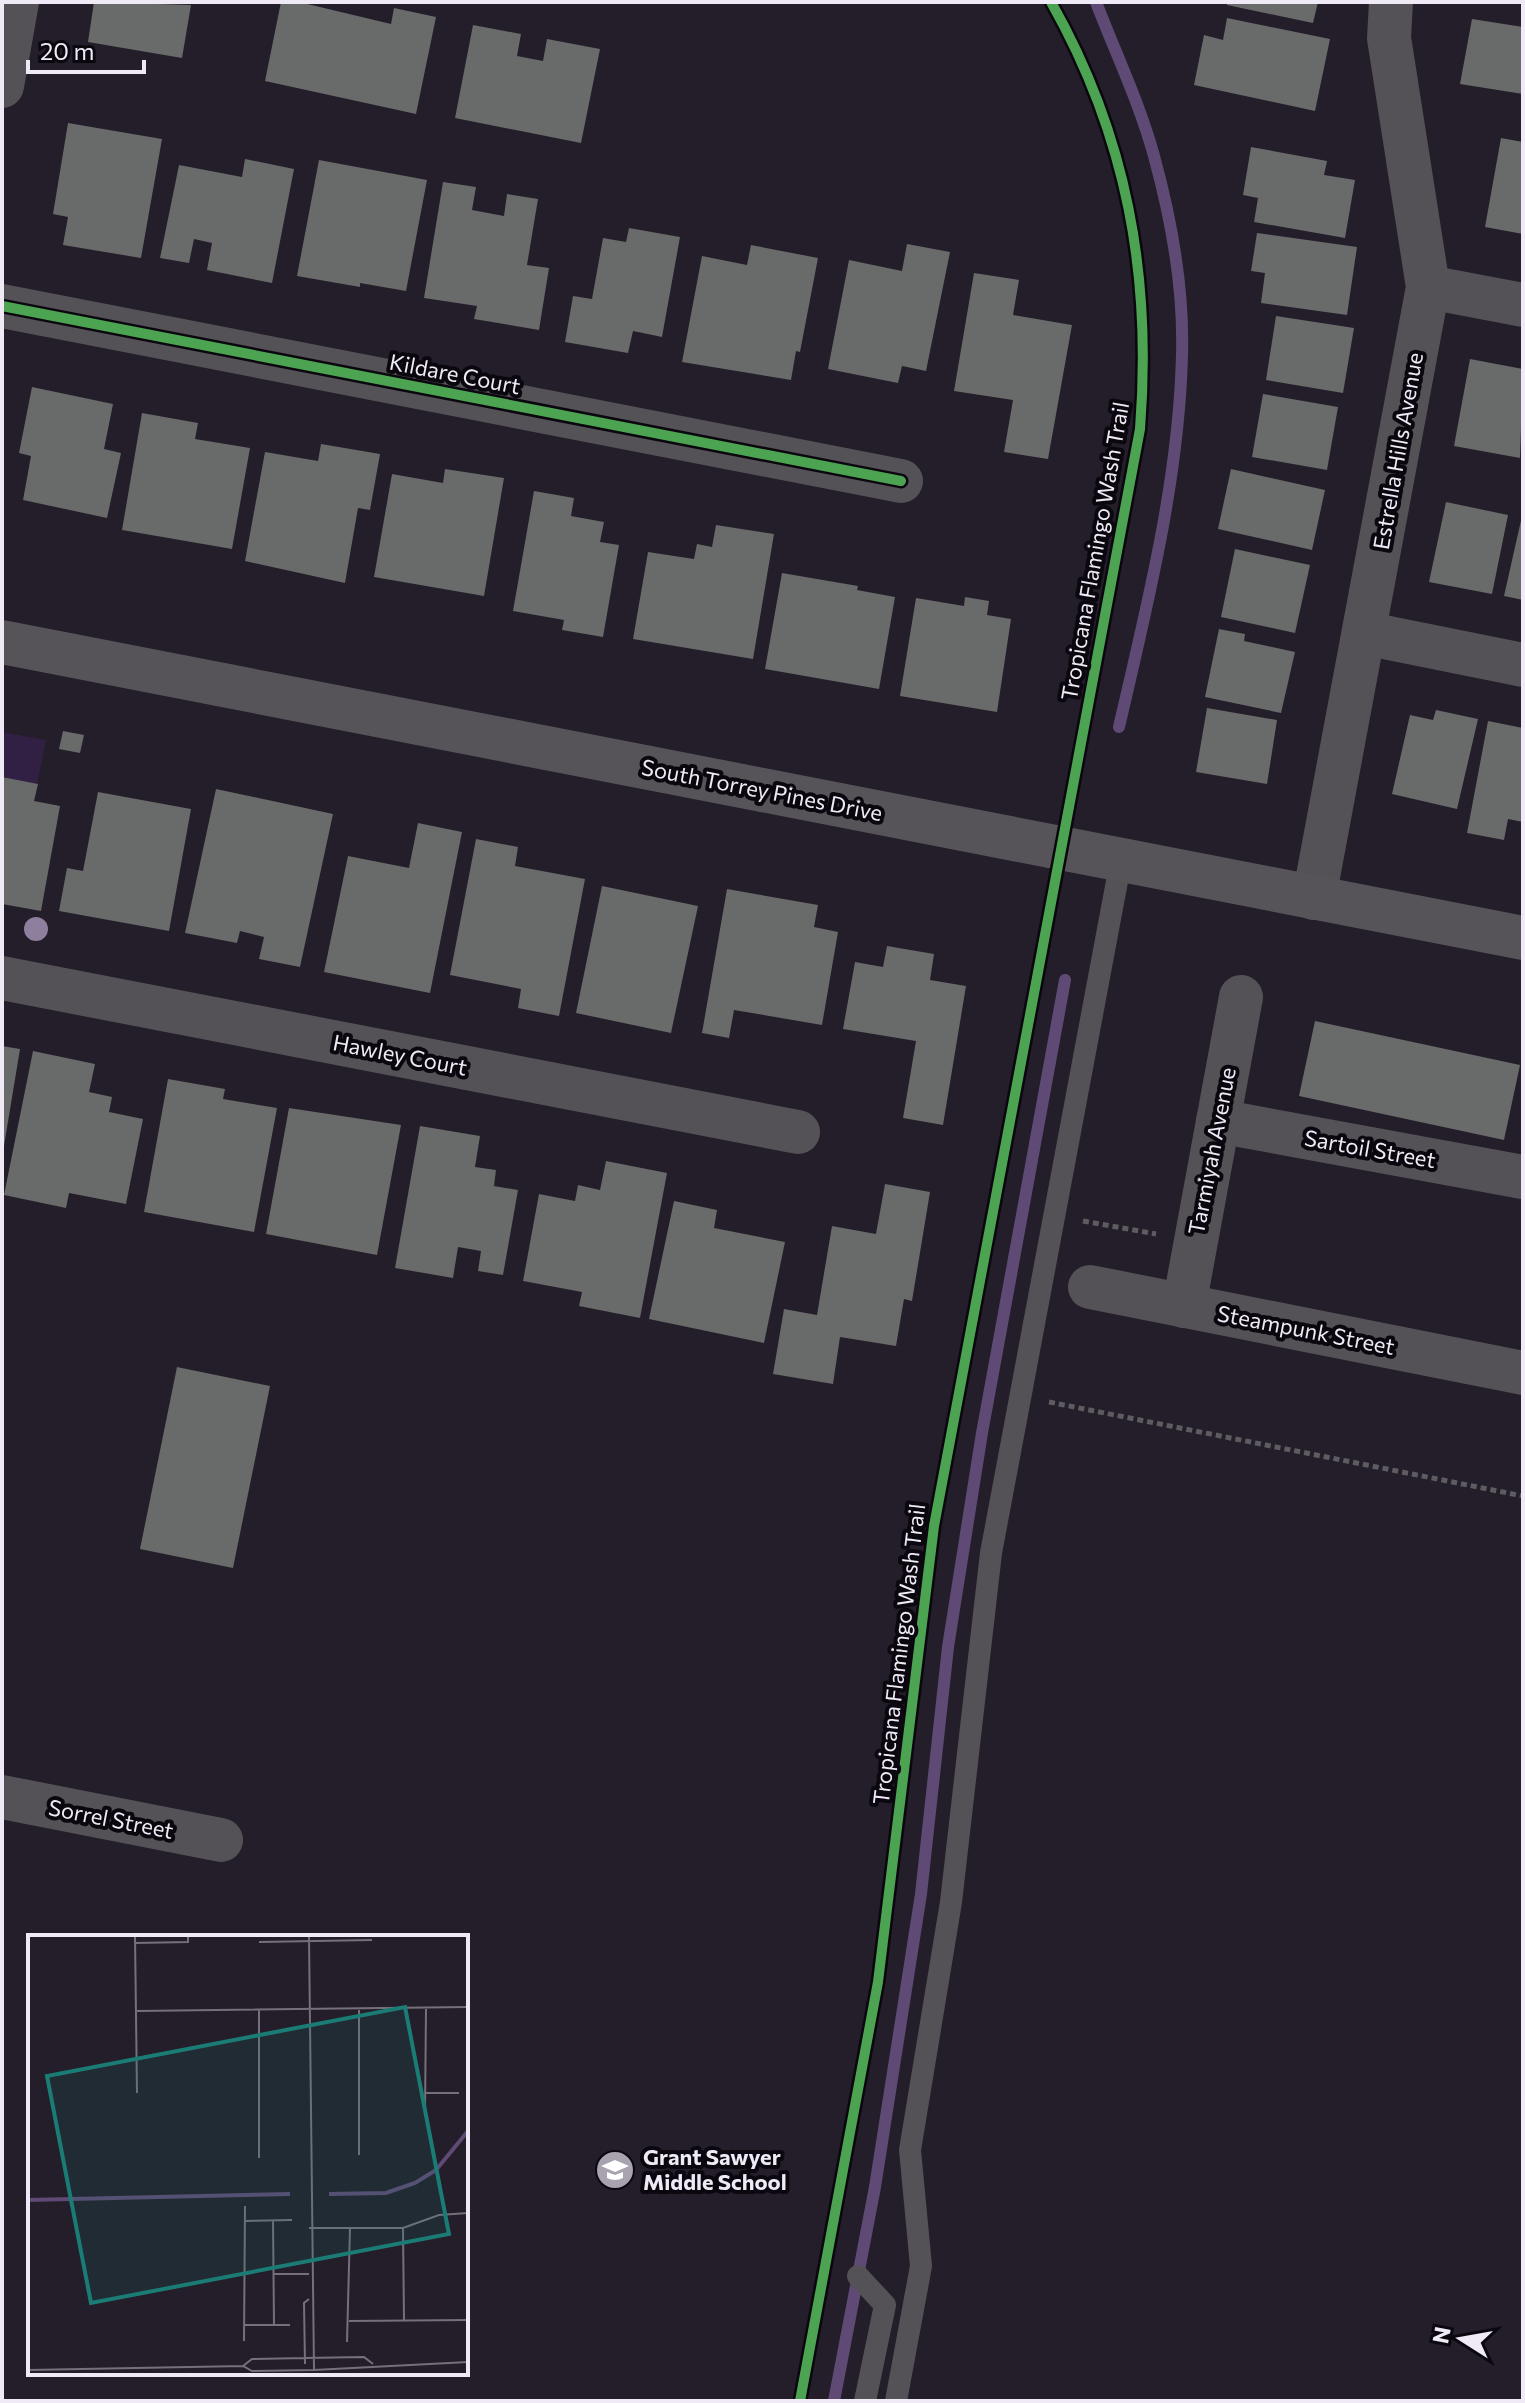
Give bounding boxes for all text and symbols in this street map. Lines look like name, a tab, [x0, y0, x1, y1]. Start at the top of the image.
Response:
scale bar	[28, 24, 144, 74]
text: 20 m	[40, 36, 94, 65]
street label: Kildare Court	[387, 348, 523, 399]
street label: Estrella Hills Avenue	[1367, 350, 1428, 552]
street label: Tropicana Flamingo Wash Trail	[1055, 400, 1134, 702]
street label: South Torrey Pines Drive	[639, 753, 885, 826]
street label: Hawley Court	[331, 1028, 470, 1081]
street label: Tarmiyah Avenue	[1182, 1065, 1241, 1237]
street label: Sartoil Street	[1302, 1124, 1438, 1173]
street label: Steampunk Street	[1215, 1299, 1397, 1360]
street label: Tropicana Flamingo Wash Trail	[867, 1502, 930, 1806]
street label: Sorrel Street	[46, 1793, 176, 1844]
inset map	[28, 1935, 468, 2375]
place label: Grant Sawyer Middle School	[643, 2143, 787, 2195]
school or university icon: Grant Sawyer Middle School	[594, 2149, 636, 2191]
north arrow	[1421, 2299, 1501, 2379]
text: N	[1426, 2324, 1456, 2346]

